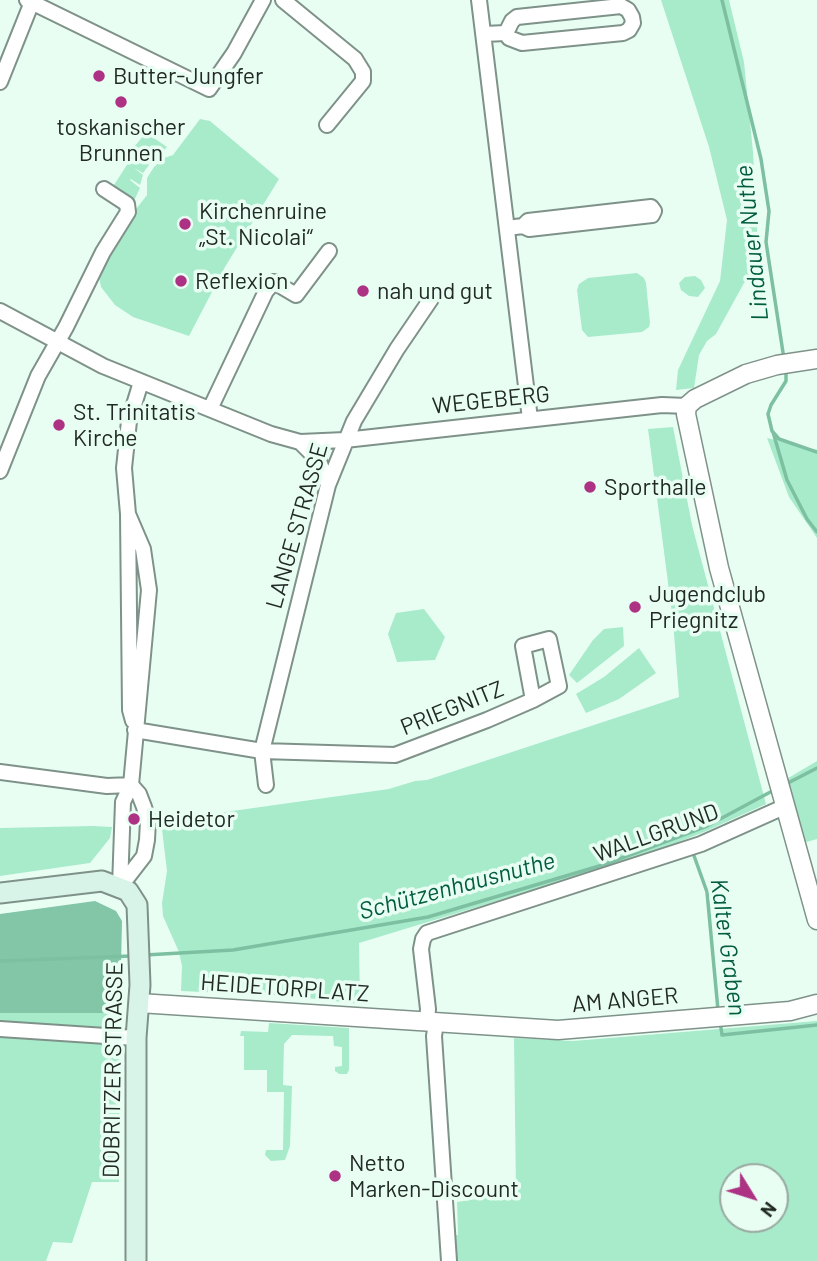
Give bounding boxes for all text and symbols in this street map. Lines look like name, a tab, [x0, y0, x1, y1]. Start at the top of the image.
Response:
place label: Butter-Jungfer	[113, 62, 263, 90]
marker: Butter-Jungfer	[91, 68, 107, 84]
marker: toskanischer Brunnen	[113, 94, 129, 110]
place label: toskanischer Brunnen	[57, 113, 185, 167]
water label: Lindauer Nuthe	[730, 164, 774, 322]
place label: Kirchenruine „St. Nicolai“	[199, 197, 327, 251]
marker: Kirchenruine „St. Nicolai“	[177, 216, 193, 232]
place label: Reflexion	[195, 267, 288, 295]
marker: Reflexion	[173, 273, 189, 289]
place label: nah und gut	[377, 277, 493, 305]
marker: nah und gut	[355, 283, 371, 299]
street label: WEGEBERG	[431, 380, 551, 420]
place label: St. Trinitatis Kirche	[73, 398, 195, 452]
marker: St. Trinitatis Kirche	[51, 417, 67, 433]
street label: LANGE STRASSE	[260, 440, 334, 612]
place label: Sporthalle	[604, 473, 707, 501]
marker: Sporthalle	[582, 479, 598, 495]
place label: Jugendclub Priegnitz	[649, 580, 766, 634]
marker: Jugendclub Priegnitz	[627, 599, 643, 615]
street label: PRIEGNITZ	[396, 675, 508, 741]
street label: WALLGRUND	[590, 798, 722, 868]
place label: Heidetor	[148, 805, 235, 833]
marker: Heidetor	[126, 811, 142, 827]
water label: Schützenhausnuthe	[356, 846, 558, 926]
water label: Kalter Graben	[704, 877, 752, 1017]
street label: DOBRITZER STRASSE	[97, 962, 129, 1178]
street label: HEIDETORPLATZ	[200, 968, 370, 1008]
street label: AM ANGER	[571, 982, 679, 1018]
place label: Netto Marken-Discount	[349, 1149, 519, 1203]
north arrow	[719, 1163, 789, 1233]
marker: Netto Marken-Discount	[327, 1168, 343, 1184]
text: N	[756, 1198, 782, 1222]

